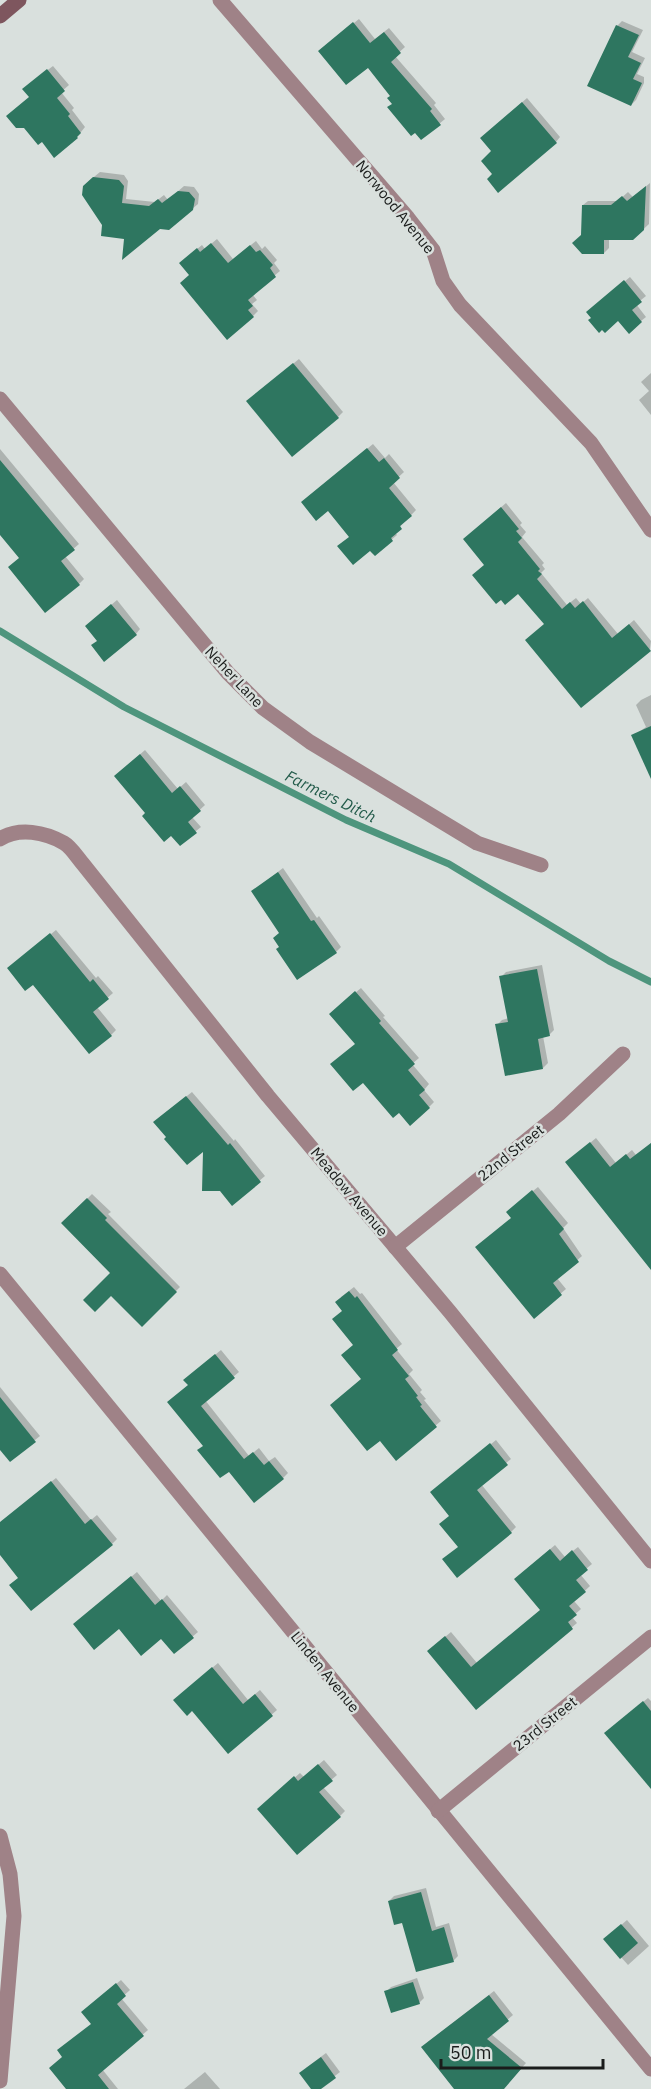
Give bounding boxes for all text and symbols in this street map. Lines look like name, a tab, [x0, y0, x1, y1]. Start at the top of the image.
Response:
street label: Norwood Avenue	[352, 156, 439, 257]
street label: Neher Lane	[201, 642, 268, 711]
water label: Farmers Ditch	[282, 765, 380, 827]
street label: 22nd Street	[474, 1120, 548, 1185]
street label: Meadow Avenue	[307, 1143, 392, 1240]
street label: Linden Avenue	[287, 1627, 364, 1716]
street label: 23rd Street	[509, 1692, 581, 1755]
scale bar	[441, 2032, 603, 2070]
text: 50 m	[450, 2041, 492, 2064]

